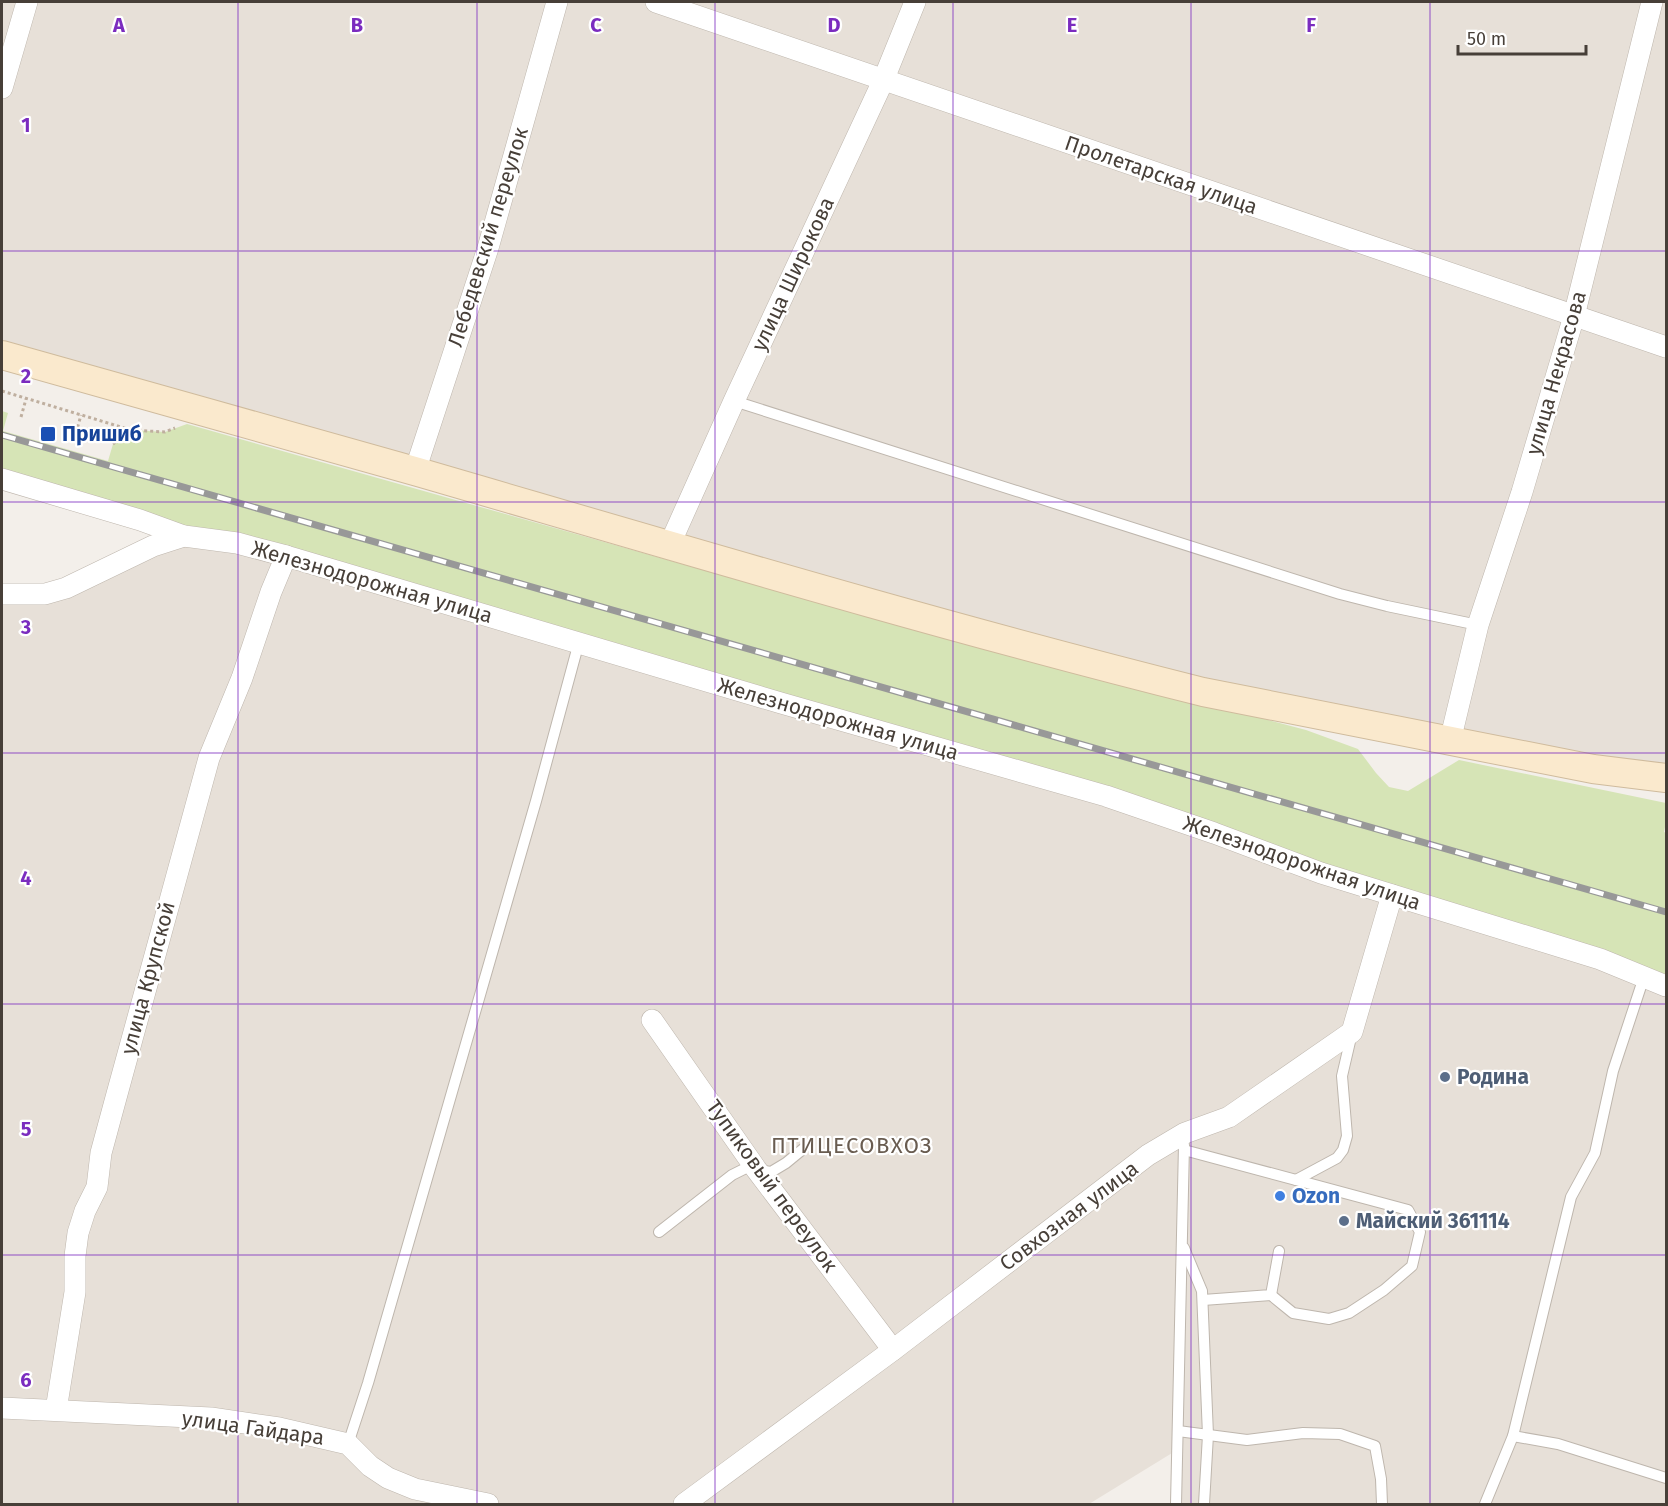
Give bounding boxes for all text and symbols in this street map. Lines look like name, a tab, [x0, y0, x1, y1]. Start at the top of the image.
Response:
text: A	[112, 13, 126, 37]
text: B	[351, 13, 363, 37]
text: C	[590, 13, 602, 37]
text: D	[827, 13, 841, 37]
text: E	[1067, 13, 1077, 37]
text: F	[1306, 13, 1316, 37]
scale bar	[1458, 18, 1586, 56]
text: 50 m	[1467, 28, 1506, 50]
text: 1	[21, 113, 31, 137]
street label: Лебедевский переулок	[442, 124, 534, 350]
street label: Пролетарская улица	[1061, 130, 1261, 220]
street label: улица Широкова	[746, 193, 840, 355]
street label: улица Некрасова	[1520, 288, 1592, 458]
text: 2	[21, 364, 31, 388]
place label: Пришиб	[62, 421, 142, 447]
marker: Пришиб	[39, 425, 57, 443]
street label: Железнодорожная улица	[249, 535, 495, 629]
text: 3	[20, 615, 31, 639]
street label: Железнодорожная улица	[715, 672, 961, 766]
street label: Железнодорожная улица	[1180, 810, 1424, 916]
text: 4	[20, 866, 32, 890]
street label: улица Крупской	[115, 899, 181, 1057]
place label: Родина	[1457, 1064, 1529, 1090]
marker: Родина	[1438, 1070, 1452, 1084]
street label: Тупиковый переулок	[701, 1095, 843, 1277]
text: 5	[21, 1117, 32, 1141]
district label: ПТИЦЕСОВХОЗ	[771, 1132, 933, 1159]
street label: Совхозная улица	[995, 1155, 1143, 1277]
place label: Ozon	[1292, 1183, 1340, 1209]
marker: Ozon	[1273, 1189, 1287, 1203]
place label: Майский 361114	[1356, 1208, 1510, 1234]
marker: Майский 361114	[1337, 1214, 1351, 1228]
text: 6	[20, 1368, 32, 1392]
street label: улица Гайдара	[180, 1405, 326, 1451]

